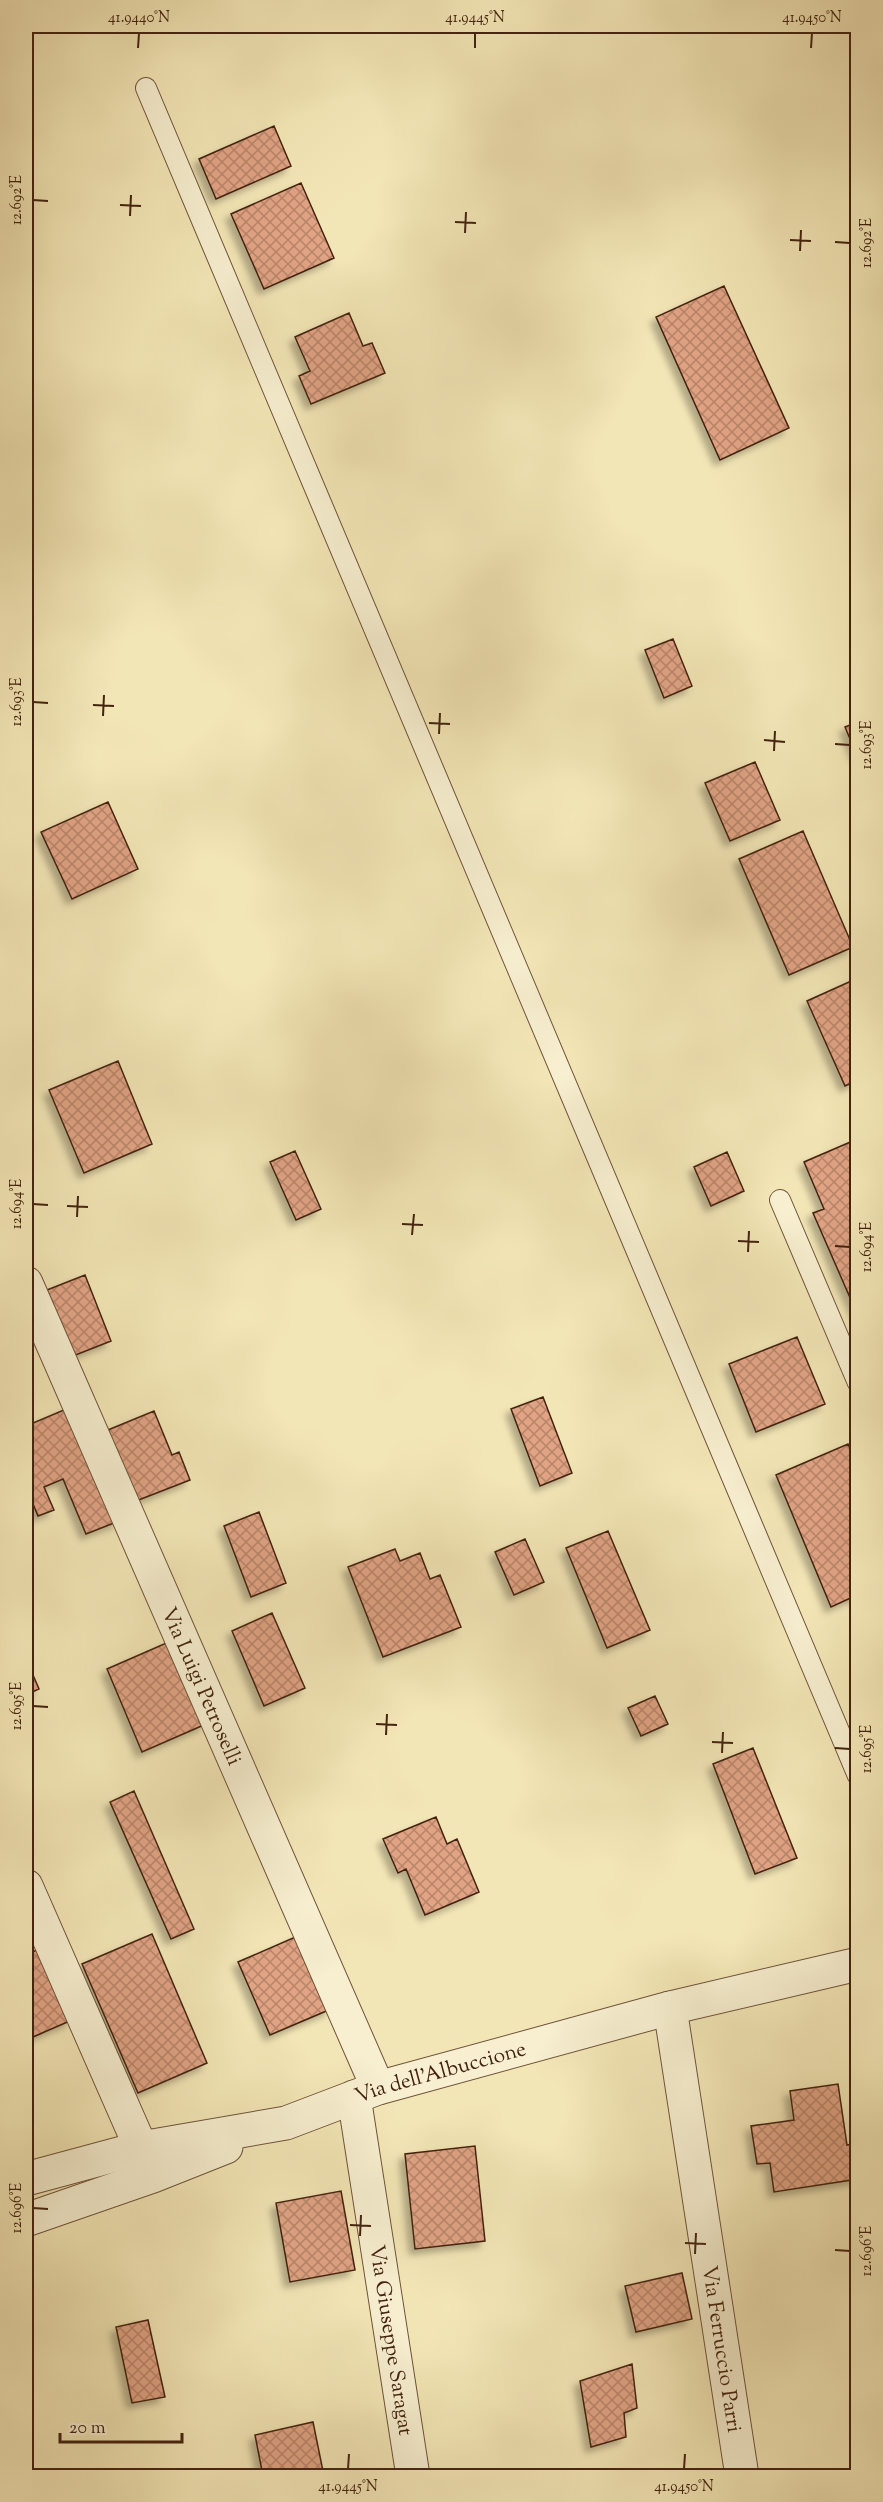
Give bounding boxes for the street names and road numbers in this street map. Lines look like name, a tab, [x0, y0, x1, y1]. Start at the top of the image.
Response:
street label: Via Luigi Petroselli	[153, 1603, 248, 1771]
street label: Via dell'Albuccione	[351, 2035, 530, 2112]
street label: Via Giuseppe Saragat	[360, 2243, 419, 2438]
street label: Via Ferruccio Parri	[693, 2264, 748, 2435]

